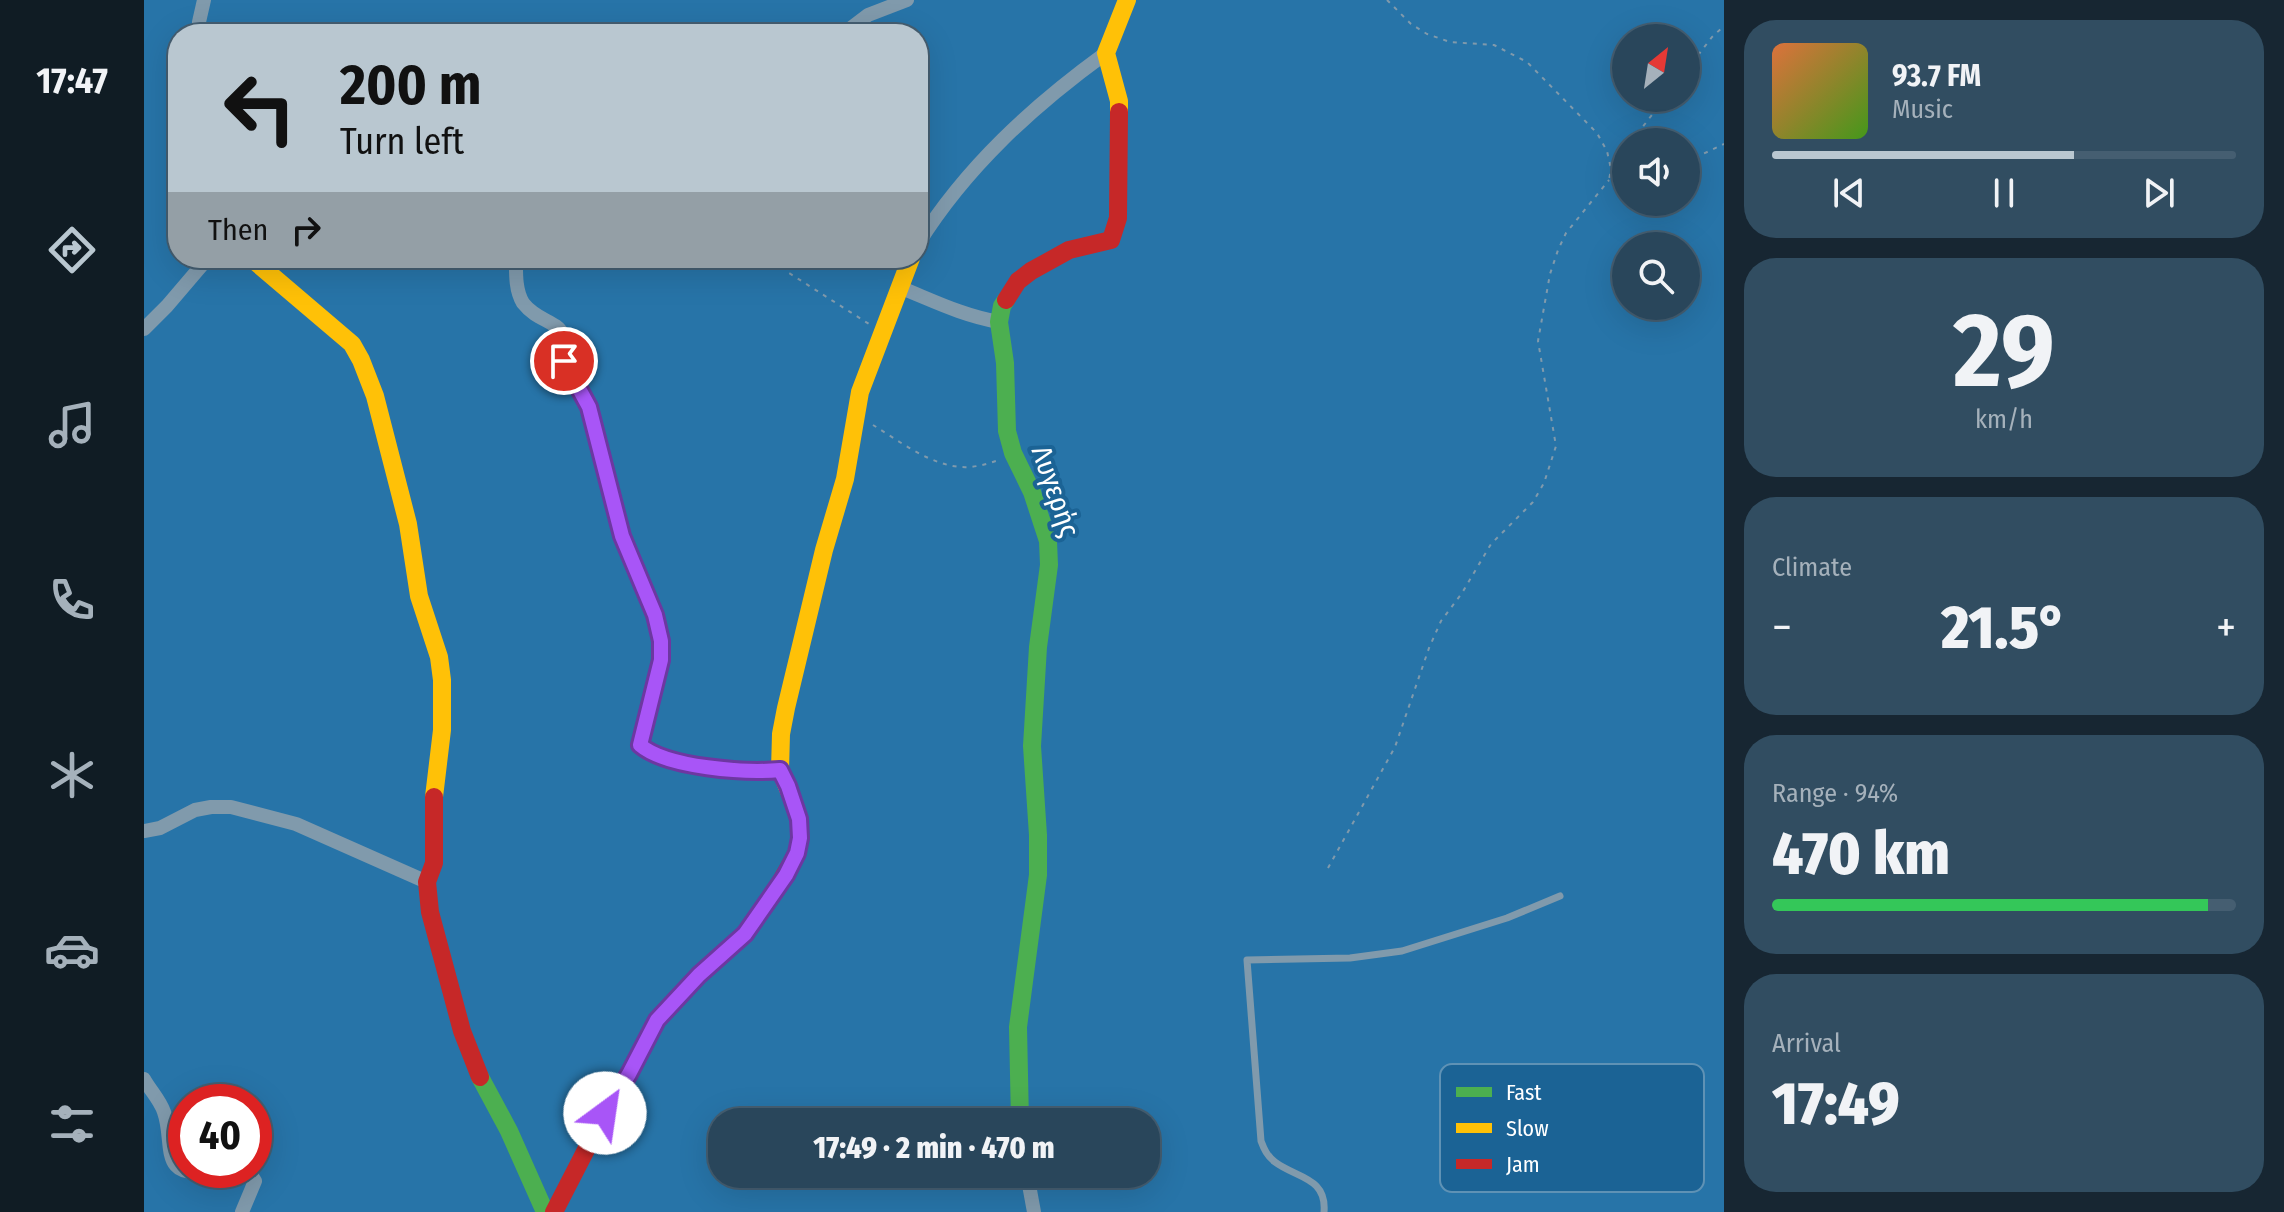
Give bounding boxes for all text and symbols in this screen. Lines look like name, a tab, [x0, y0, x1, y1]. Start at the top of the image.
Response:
north arrow	[1612, 24, 1700, 112]
map controls	[1612, 24, 1700, 320]
text: 200 m	[340, 52, 481, 119]
icon: left	[208, 56, 312, 160]
text: 93.7 FM	[1892, 58, 1981, 94]
text: 17:47	[36, 59, 108, 103]
text: Music	[1892, 94, 1953, 125]
text: Turn left	[340, 120, 464, 164]
button: sound	[1612, 128, 1700, 216]
icon: previous	[1827, 171, 1871, 215]
icon: pause	[1982, 171, 2026, 215]
icon: next	[2137, 171, 2181, 215]
icon: right	[284, 208, 328, 252]
text: Then	[208, 212, 268, 248]
icon: directions	[44, 222, 100, 278]
button: search	[1612, 232, 1700, 320]
text: 29	[1953, 289, 2055, 414]
pin	[530, 327, 598, 395]
icon: arrive	[542, 339, 586, 383]
icon: music	[44, 397, 100, 453]
text: km/h	[1975, 404, 2033, 435]
street label: Λυγερής	[1025, 441, 1087, 541]
text: Climate	[1772, 552, 1852, 583]
icon: phone	[44, 572, 100, 628]
text: 21.5°	[1941, 592, 2067, 664]
text: −	[1772, 601, 1792, 654]
text: +	[2216, 601, 2236, 654]
icon: climate	[44, 747, 100, 803]
text: Range · 94%	[1772, 778, 1898, 809]
text: 470 km	[1772, 818, 1950, 890]
icon: car	[44, 922, 100, 978]
text: Arrival	[1772, 1028, 1841, 1059]
legend	[1440, 1064, 1704, 1192]
text: 17:49	[1772, 1068, 1900, 1140]
position arrow	[563, 1071, 647, 1155]
text: Fast	[1506, 1079, 1542, 1106]
speed limit sign: 40	[168, 1084, 272, 1188]
icon: filters	[44, 1096, 100, 1152]
text: Slow	[1506, 1115, 1549, 1142]
text: 17:49 · 2 min · 470 m	[813, 1130, 1055, 1166]
text: Jam	[1506, 1151, 1540, 1178]

